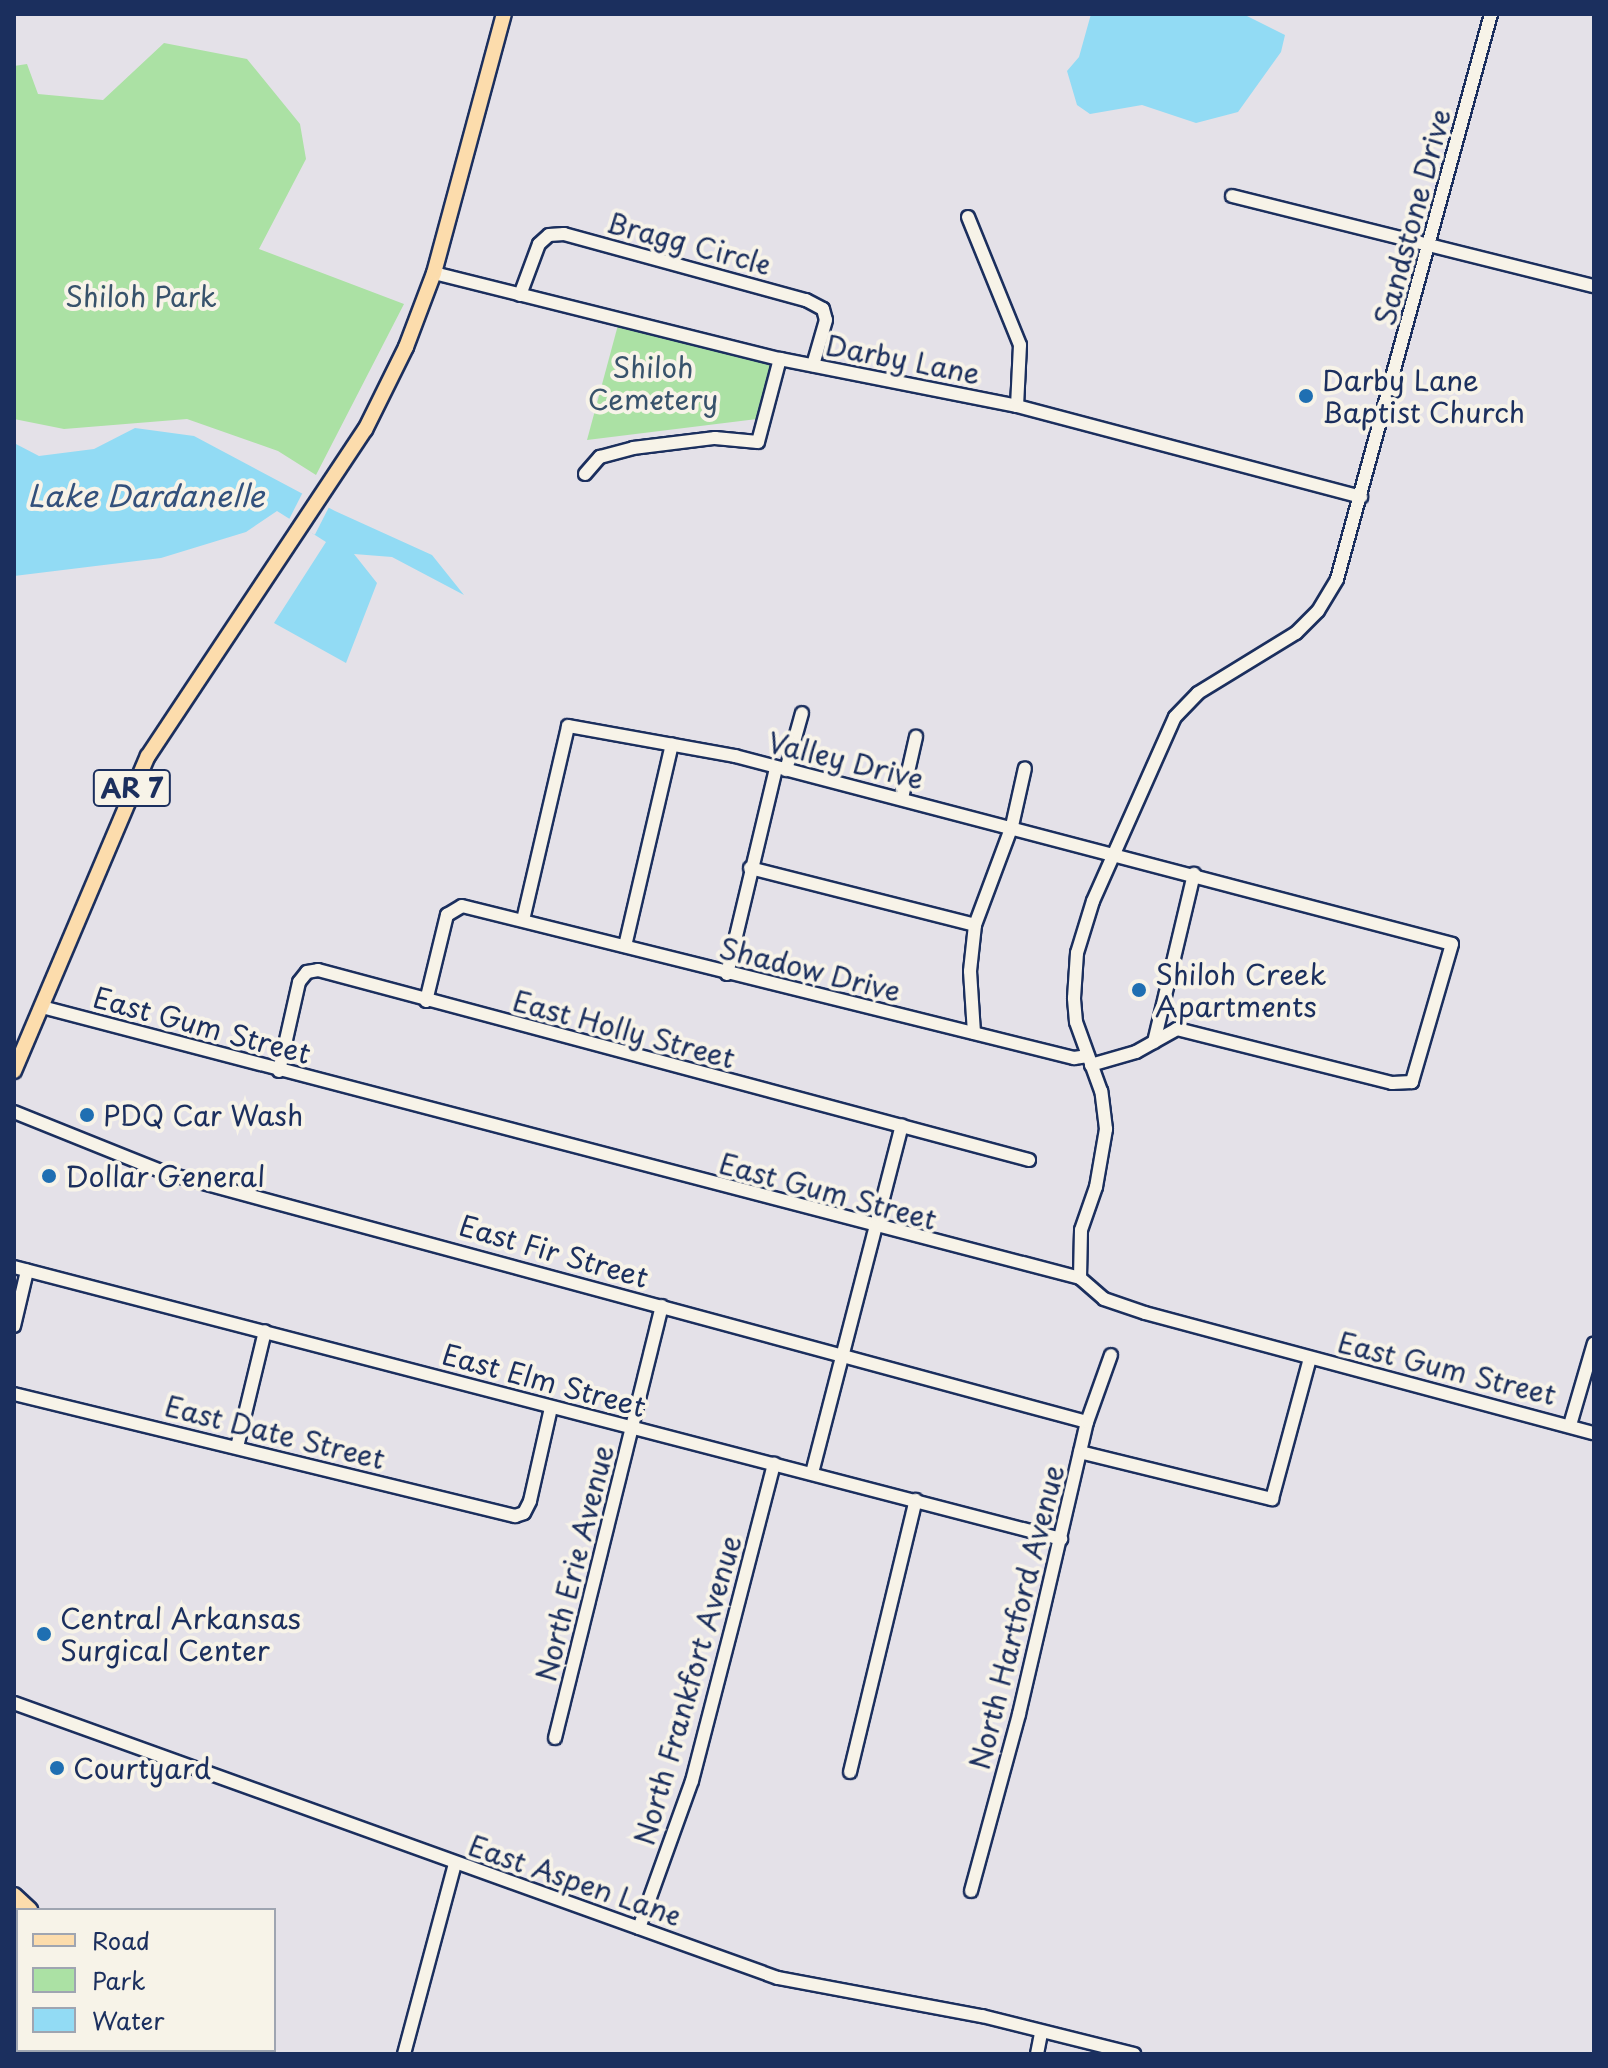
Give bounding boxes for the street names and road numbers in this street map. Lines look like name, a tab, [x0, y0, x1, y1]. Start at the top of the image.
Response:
street label: Sandstone Drive	[1367, 105, 1457, 329]
street label: Bragg Circle	[602, 205, 776, 281]
street label: Darby Lane	[822, 327, 984, 391]
street label: Valley Drive	[764, 724, 928, 796]
road number: AR 7	[92, 766, 172, 810]
street label: Shadow Drive	[715, 930, 905, 1008]
street label: East Gum Street	[89, 980, 315, 1070]
street label: East Holly Street	[509, 983, 739, 1075]
street label: East Gum Street	[715, 1146, 941, 1236]
street label: East Fir Street	[455, 1208, 653, 1294]
street label: East Gum Street	[1334, 1325, 1560, 1411]
street label: East Elm Street	[438, 1337, 650, 1423]
street label: East Date Street	[162, 1389, 388, 1475]
street label: North Erie Avenue	[528, 1440, 620, 1686]
street label: North Hartford Avenue	[962, 1462, 1070, 1772]
street label: North Frankfort Avenue	[627, 1531, 747, 1849]
street label: East Aspen Lane	[463, 1827, 687, 1933]

